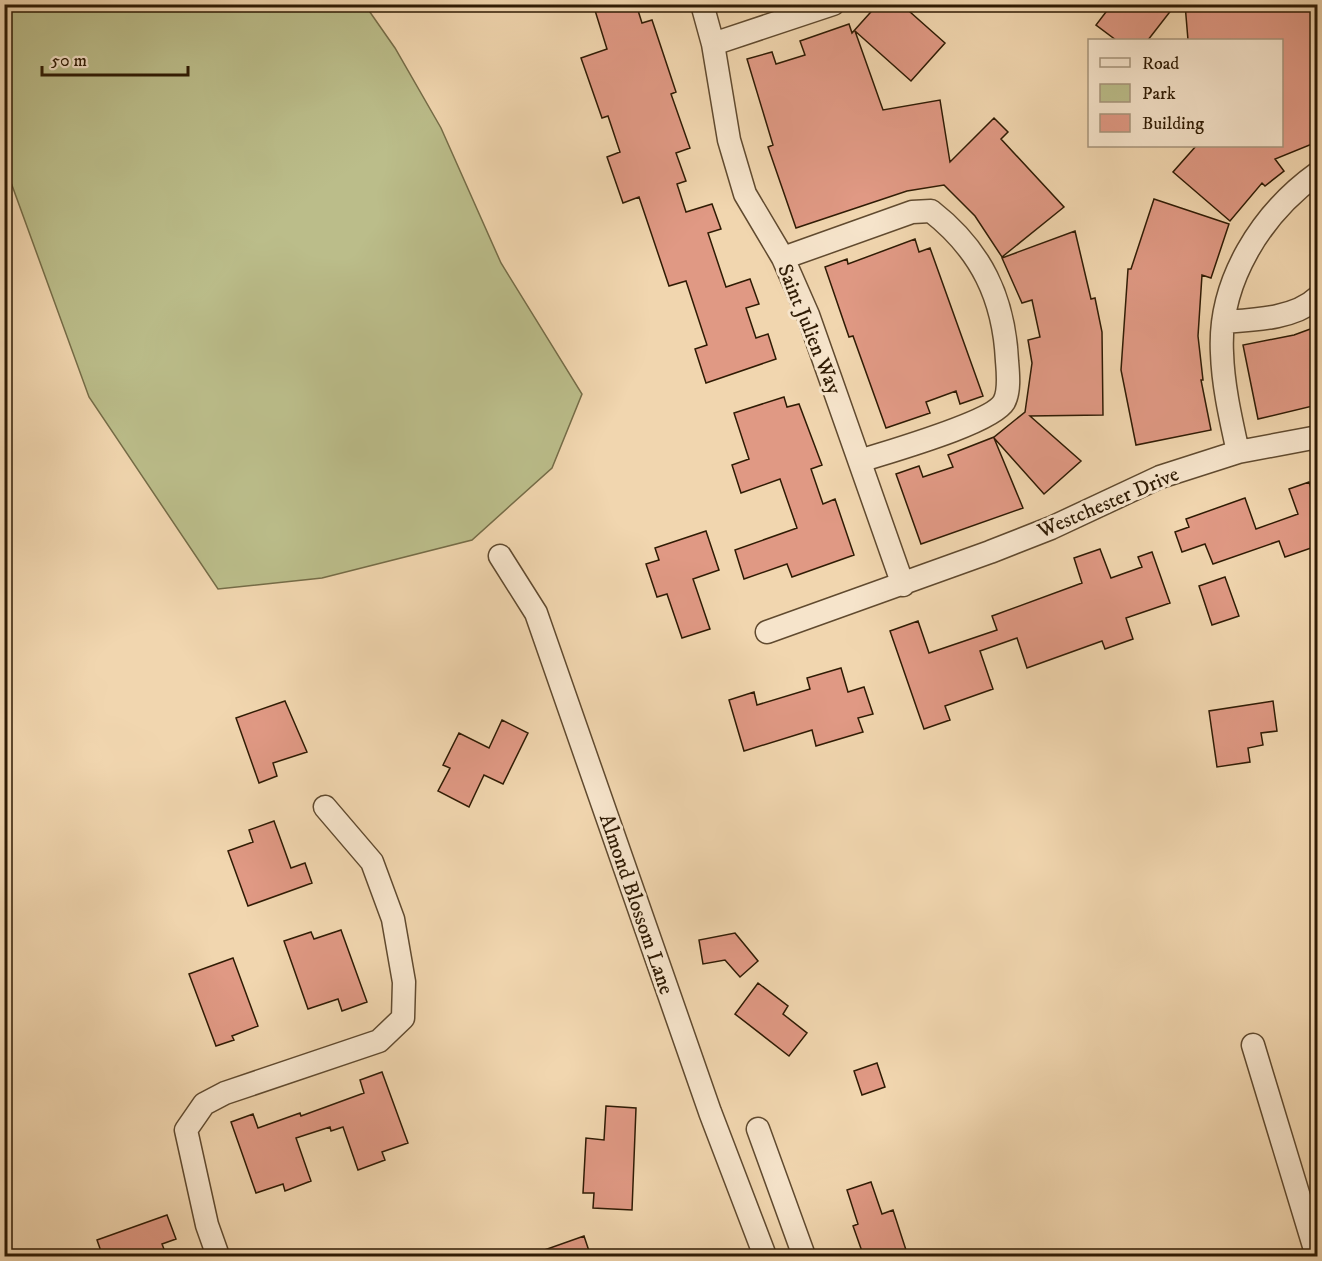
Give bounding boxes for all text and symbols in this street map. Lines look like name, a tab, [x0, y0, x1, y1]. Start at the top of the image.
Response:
scale bar	[42, 39, 188, 77]
legend	[1088, 39, 1283, 147]
text: 50 m	[51, 50, 87, 72]
text: Road	[1142, 53, 1179, 75]
text: Park	[1142, 83, 1176, 105]
text: Building	[1142, 113, 1204, 135]
street label: Saint Julien Way	[771, 260, 847, 399]
street label: Westchester Drive	[1033, 461, 1183, 545]
street label: Almond Blossom Lane	[593, 811, 679, 998]

